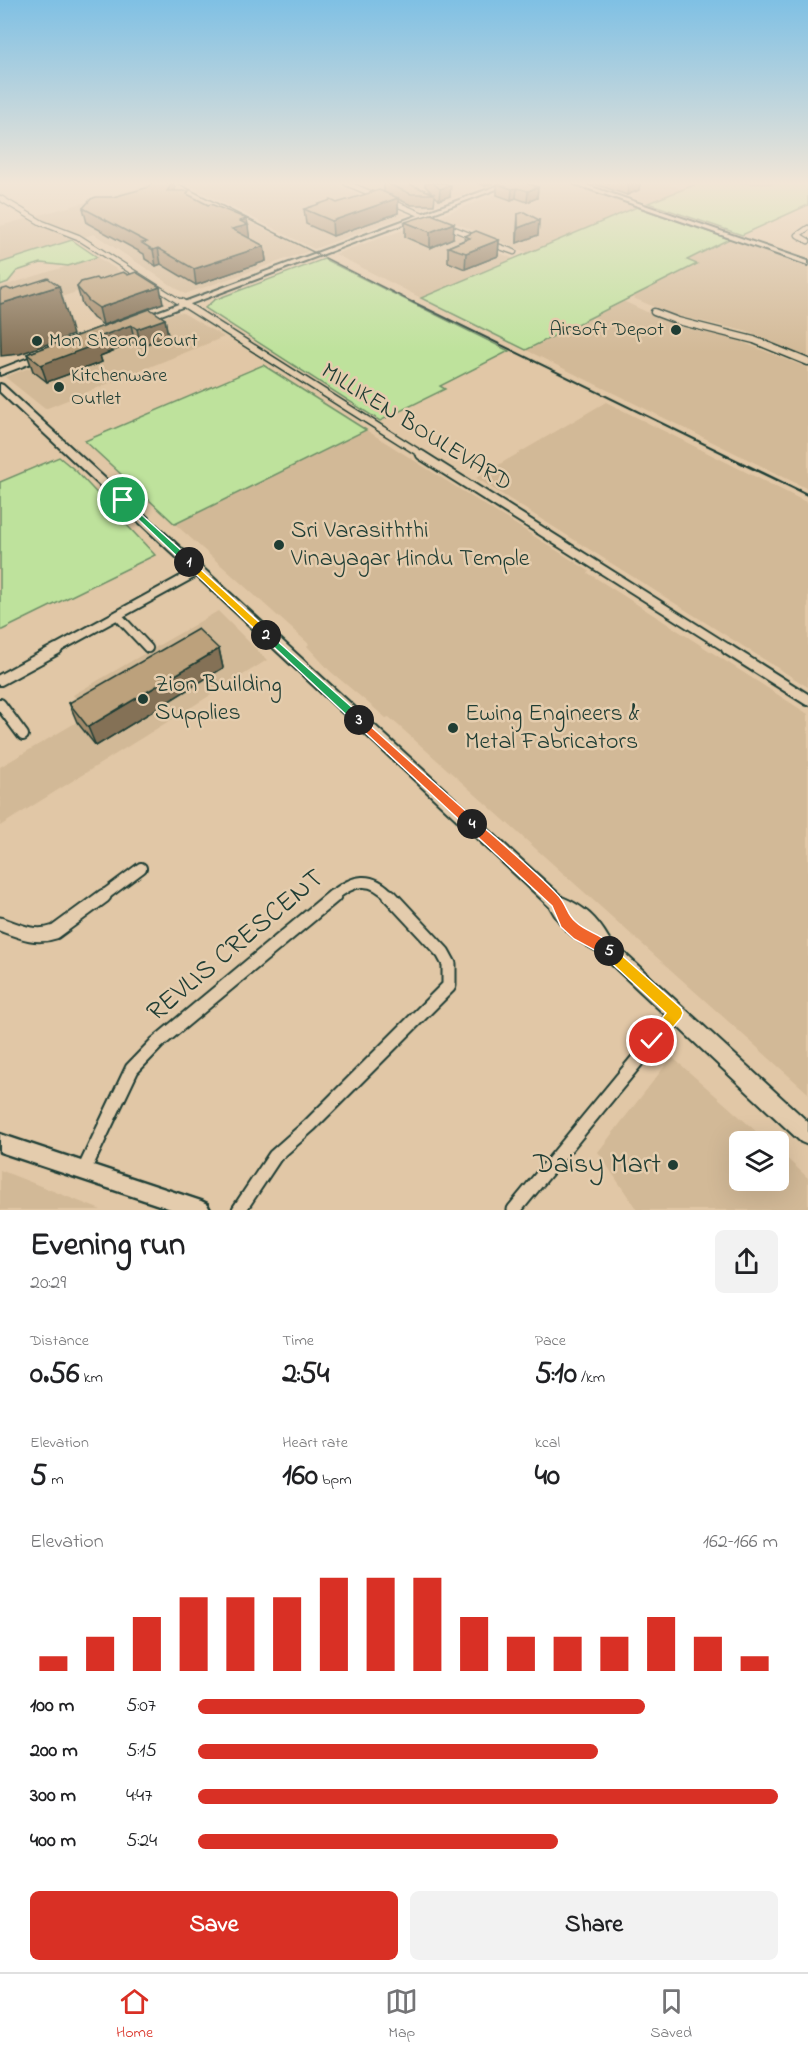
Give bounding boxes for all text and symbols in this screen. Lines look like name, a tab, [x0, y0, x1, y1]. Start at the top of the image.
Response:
place label: Airsoft Depot	[549, 316, 664, 345]
marker: Airsoft Depot	[669, 323, 683, 337]
place label: Mon Sheong Court	[49, 327, 198, 357]
marker: Mon Sheong Court	[30, 334, 44, 348]
street label: MILLIKEN BOULEVARD	[314, 355, 518, 501]
place label: Kitchenware Outlet	[71, 362, 167, 414]
marker: Kitchenware Outlet	[52, 380, 66, 394]
pin	[97, 474, 148, 525]
icon: arrive	[106, 483, 139, 516]
place label: Sri Varasiththi Vinayagar Hindu Temple	[290, 514, 530, 578]
marker: Sri Varasiththi Vinayagar Hindu Temple	[272, 538, 286, 552]
pin: 1	[174, 547, 204, 577]
text: 1	[186, 550, 192, 574]
pin: 2	[251, 620, 281, 650]
text: 2	[262, 623, 270, 647]
place label: Zion Building Supplies	[155, 668, 282, 731]
marker: Zion Building Supplies	[136, 692, 150, 706]
place label: Ewing Engineers & Metal Fabricators	[465, 697, 640, 760]
pin: 3	[344, 705, 374, 735]
text: 3	[356, 708, 362, 732]
marker: Ewing Engineers & Metal Fabricators	[446, 721, 460, 735]
pin: 4	[457, 809, 487, 839]
text: 4	[469, 812, 475, 836]
street label: REVLIS CRESCENT	[138, 859, 334, 1033]
pin: 5	[594, 936, 624, 966]
text: 5	[604, 939, 614, 963]
pin	[626, 1015, 677, 1066]
icon: check	[635, 1024, 668, 1057]
map controls	[729, 1131, 789, 1191]
button: layers	[729, 1131, 789, 1191]
place label: Daisy Mart	[532, 1145, 661, 1186]
marker: Daisy Mart	[666, 1158, 680, 1172]
text: Evening run	[30, 1222, 185, 1270]
button: share	[715, 1230, 778, 1293]
text: 20:29	[30, 1269, 66, 1298]
text: Distance	[30, 1329, 89, 1353]
text: Time	[282, 1329, 314, 1353]
text: Pace	[535, 1329, 566, 1353]
text: 0.56	[30, 1353, 79, 1397]
text: 2:54	[282, 1353, 329, 1397]
text: 5:10	[535, 1353, 577, 1397]
text: km	[79, 1366, 103, 1390]
text: /km	[577, 1366, 605, 1390]
text: Elevation	[30, 1431, 89, 1455]
text: Heart rate	[282, 1431, 348, 1455]
text: kcal	[535, 1431, 560, 1455]
text: 5	[30, 1455, 47, 1499]
text: 160	[282, 1455, 318, 1499]
text: 40	[535, 1455, 560, 1499]
text: m	[47, 1468, 64, 1492]
text: bpm	[318, 1468, 352, 1492]
text: Elevation	[30, 1528, 104, 1557]
text: 162–166 m	[703, 1528, 778, 1557]
text: 100 m	[30, 1692, 74, 1721]
text: 5:07	[126, 1692, 156, 1721]
text: 200 m	[30, 1737, 78, 1766]
text: 5:15	[126, 1737, 157, 1766]
text: 300 m	[30, 1782, 76, 1811]
text: 4:47	[126, 1782, 152, 1811]
text: 400 m	[30, 1827, 76, 1856]
text: 5:24	[126, 1827, 157, 1856]
button: Save	[30, 1891, 398, 1960]
button: Share	[410, 1891, 778, 1960]
tab: Home	[116, 1985, 153, 2045]
tab: Map	[385, 1985, 418, 2045]
tab: Saved	[650, 1985, 692, 2045]

